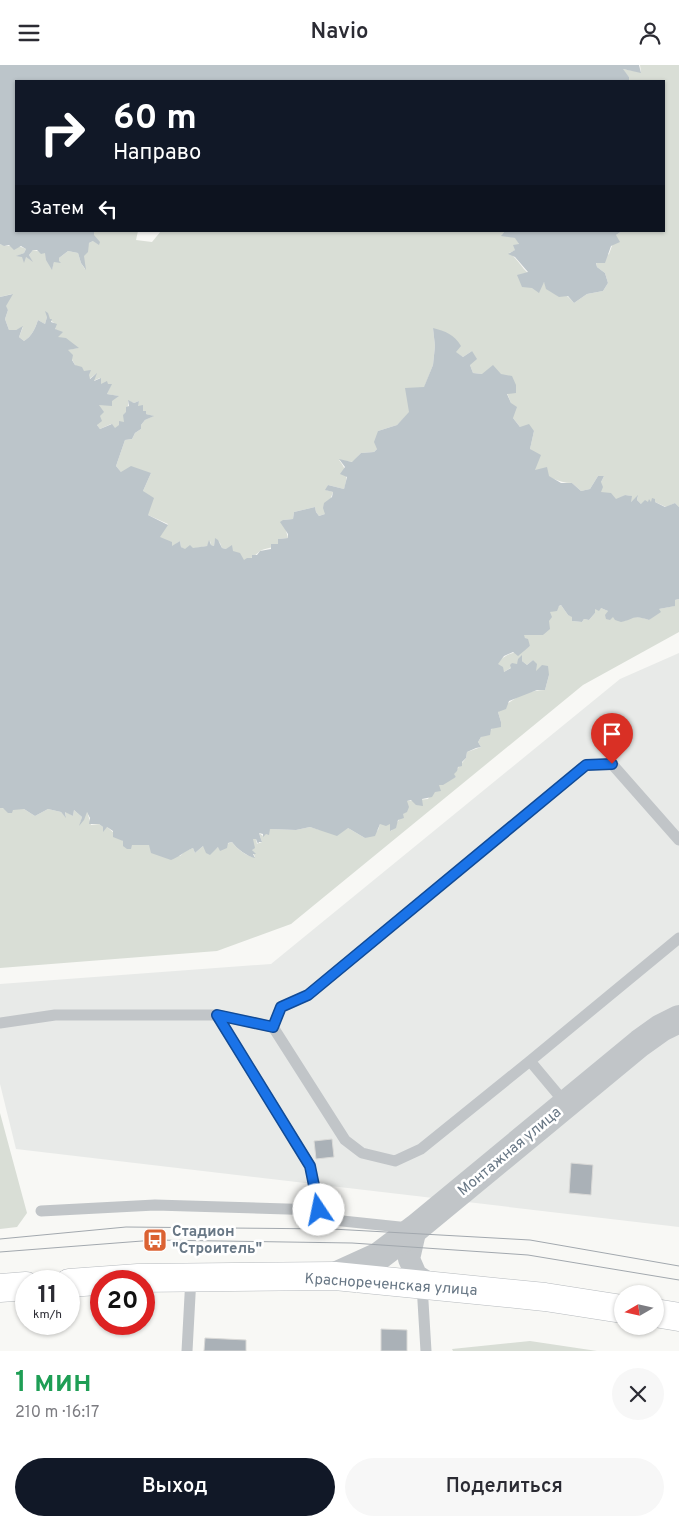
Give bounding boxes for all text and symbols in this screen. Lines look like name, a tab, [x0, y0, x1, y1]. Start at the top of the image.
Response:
icon: menu	[15, 19, 43, 47]
text: Navio	[311, 19, 368, 46]
icon: person	[636, 19, 664, 47]
text: 60 m	[113, 97, 197, 141]
icon: right	[30, 100, 95, 165]
text: Направо	[113, 140, 201, 167]
icon: left	[94, 195, 122, 223]
text: Затем	[30, 197, 84, 221]
pin	[591, 713, 633, 764]
icon: arrive	[598, 720, 626, 748]
street label: Монтажная улица	[454, 1103, 566, 1201]
position arrow	[292, 1183, 344, 1235]
place label: Стадион "Строитель"	[172, 1223, 262, 1259]
bus stop icon: Стадион "Строитель"	[142, 1227, 168, 1253]
speed limit sign: 20	[90, 1270, 155, 1335]
street label: Краснореченская улица	[304, 1270, 478, 1301]
text: 11	[37, 1280, 58, 1312]
north arrow	[614, 1285, 664, 1335]
map controls	[614, 1285, 664, 1335]
text: km/h	[33, 1307, 62, 1323]
text: 1 мин	[15, 1365, 92, 1402]
button: close	[612, 1368, 664, 1420]
text: 210 m · 16:17	[15, 1403, 99, 1423]
button: Выход	[15, 1458, 335, 1516]
button: Поделиться	[345, 1458, 664, 1516]

